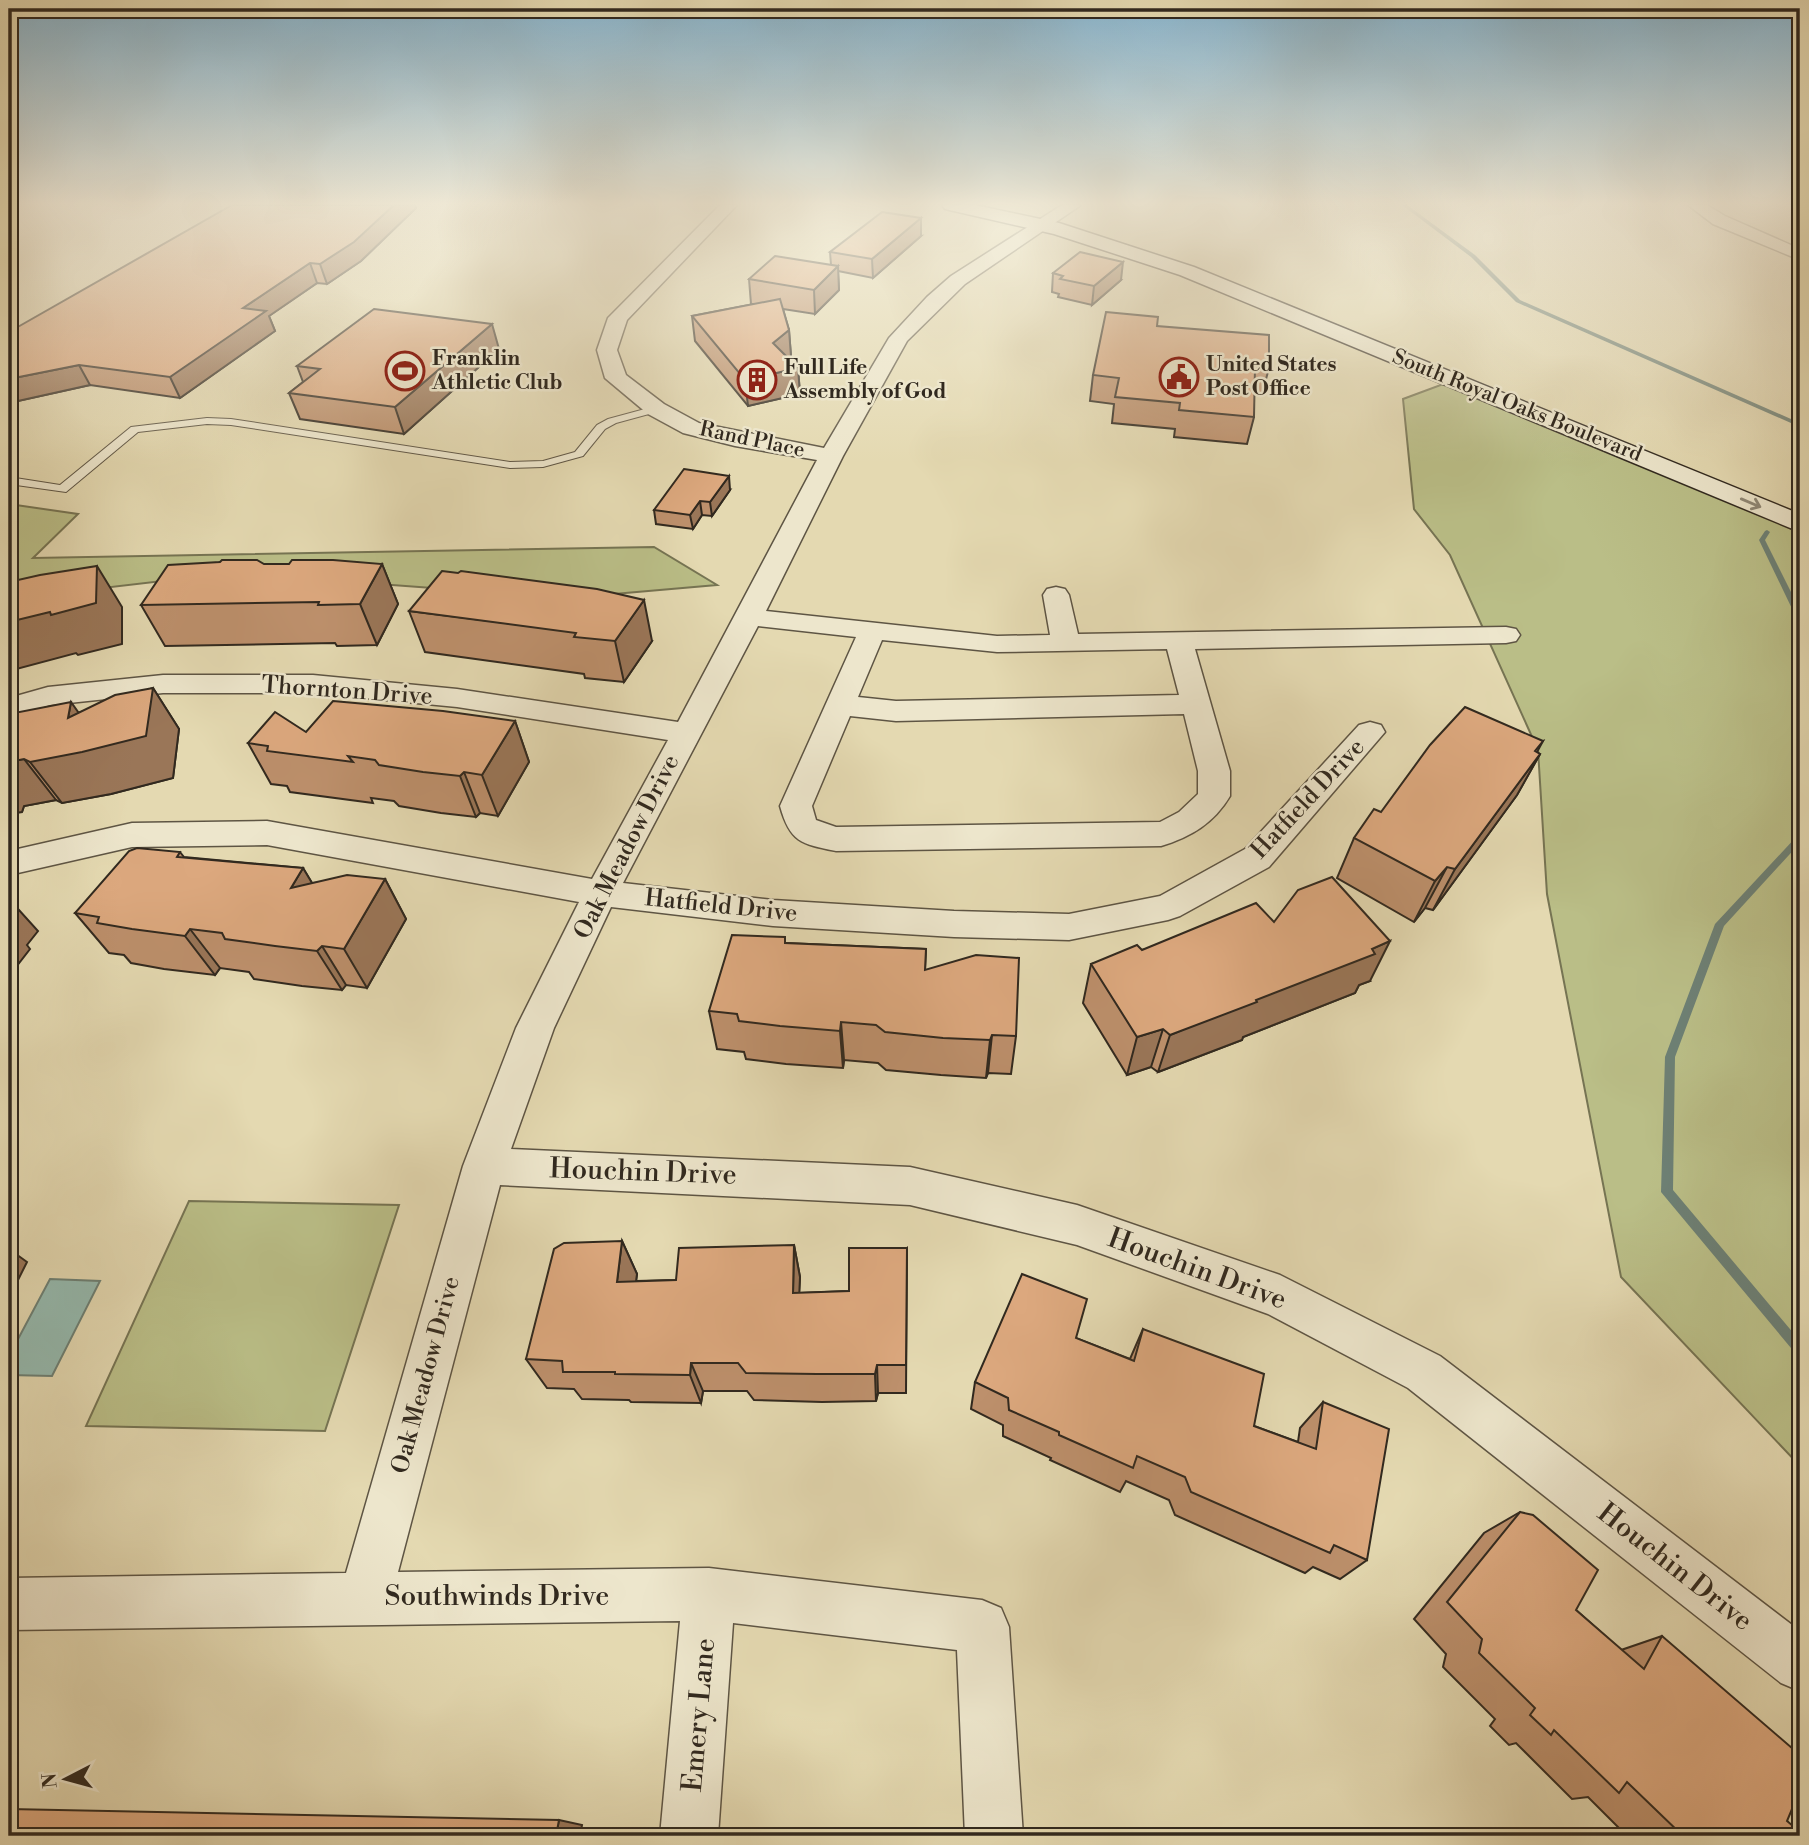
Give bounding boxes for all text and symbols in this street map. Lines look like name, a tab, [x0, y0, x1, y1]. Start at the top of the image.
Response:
street label: South Royal Oaks Boulevard	[1388, 344, 1646, 468]
place label: Franklin Athletic Club	[431, 346, 563, 396]
sports icon: Franklin Athletic Club	[384, 350, 426, 392]
place label: United States Post Office	[1206, 352, 1336, 402]
place label: Full Life Assembly of God	[783, 355, 946, 405]
public building icon: United States Post Office	[1158, 356, 1200, 398]
building icon: Full Life Assembly of God	[736, 359, 778, 401]
street label: Rand Place	[697, 416, 807, 464]
one-way arrow	[1739, 497, 1761, 510]
street label: Thornton Drive	[260, 670, 434, 712]
street label: Hatfield Drive	[1245, 733, 1371, 865]
street label: Oak Meadow Drive	[568, 750, 686, 944]
street label: Hatfield Drive	[643, 883, 799, 929]
street label: Houchin Drive	[549, 1151, 737, 1193]
street label: Houchin Drive	[1103, 1220, 1291, 1318]
street label: Oak Meadow Drive	[385, 1273, 467, 1477]
street label: Houchin Drive	[1590, 1495, 1760, 1639]
street label: Southwinds Drive	[385, 1579, 609, 1614]
street label: Emery Lane	[675, 1637, 723, 1793]
north arrow	[32, 1744, 102, 1814]
text: N	[37, 1772, 63, 1789]

